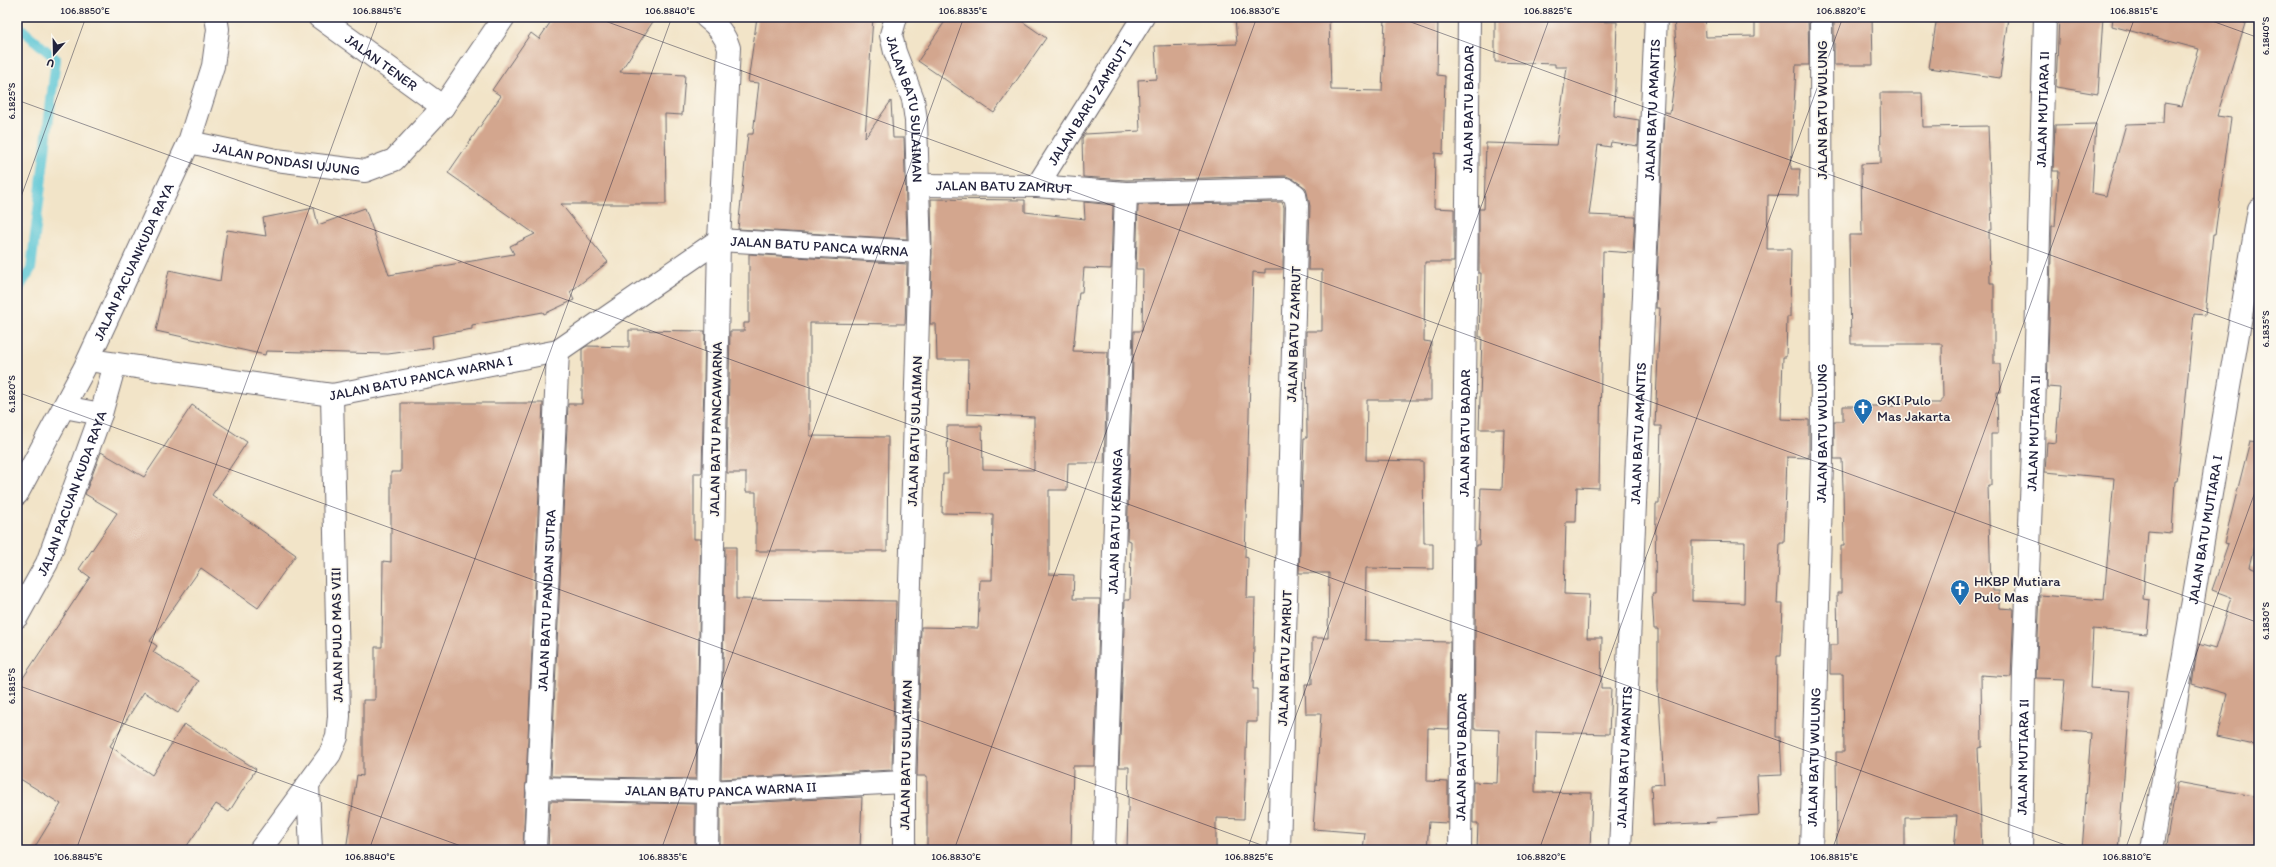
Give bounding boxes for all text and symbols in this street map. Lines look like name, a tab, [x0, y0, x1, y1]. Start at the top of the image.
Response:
text: 106.8850°E	[60, 4, 110, 17]
text: 106.8845°E	[352, 4, 402, 17]
text: 106.8840°E	[645, 4, 696, 17]
text: 106.8835°E	[939, 4, 988, 17]
text: 106.8830°E	[1230, 4, 1280, 17]
text: 106.8825°E	[1524, 4, 1573, 17]
text: 106.8820°E	[1816, 4, 1866, 17]
text: 106.8815°E	[2110, 4, 2158, 17]
text: 6.1840°S	[2259, 16, 2272, 55]
street label: JALAN TENER	[342, 30, 421, 94]
north arrow	[34, 34, 74, 74]
street label: JALAN BATU SULAIMAN	[883, 34, 926, 183]
street label: JALAN BARU ZAMRUT I	[1044, 36, 1135, 168]
street label: JALAN BATU AMANTIS	[1640, 38, 1664, 181]
street label: JALAN BATU WULUNG	[1814, 40, 1831, 180]
street label: JALAN BATU BADAR	[1459, 45, 1477, 173]
street label: JALAN MUTIARA II	[2032, 51, 2053, 168]
text: U	[45, 56, 56, 70]
text: 6.1825°S	[5, 82, 18, 119]
street label: JALAN PONDASI UJUNG	[211, 139, 361, 179]
street label: JALAN BATU ZAMRUT	[936, 177, 1073, 197]
street label: JALAN PACUANKUDA RAYA	[90, 180, 177, 343]
street label: JALAN BATU PANCA WARNA	[730, 232, 909, 260]
street label: JALAN BATU ZAMRUT	[1283, 265, 1305, 402]
text: 6.1835°S	[2259, 310, 2272, 348]
street label: JALAN BATU PANCAWARNA	[706, 341, 726, 517]
street label: JALAN BATU PANCA WARNA I	[328, 352, 514, 404]
street label: JALAN BATU SULAIMAN	[904, 355, 926, 507]
street label: JALAN BATU AMANTIS	[1626, 362, 1650, 505]
street label: JALAN BATU WULUNG	[1812, 363, 1831, 503]
street label: JALAN BATU BADAR	[1455, 369, 1474, 497]
text: 6.1820°S	[5, 375, 18, 413]
street label: JALAN MUTIARA II	[2023, 375, 2044, 492]
place label: GKI Pulo Mas Jakarta	[1877, 392, 1951, 425]
church icon: GKI Pulo Mas Jakarta	[1852, 397, 1874, 425]
street label: JALAN PACUAN KUDA RAYA	[33, 408, 110, 579]
street label: JALAN BATU KENANGA	[1104, 448, 1126, 594]
street label: JALAN BATU MUTIARA I	[2184, 454, 2226, 605]
street label: JALAN BATU PANDAN SUTRA	[534, 509, 559, 692]
street label: JALAN PULO MAS VIII	[327, 567, 347, 703]
place label: HKBP Mutiara Pulo Mas	[1974, 573, 2061, 606]
church icon: HKBP Mutiara Pulo Mas	[1949, 578, 1971, 606]
street label: JALAN BATU ZAMRUT	[1274, 589, 1296, 726]
text: 6.1830°S	[2259, 602, 2272, 640]
text: 6.1815°S	[5, 667, 18, 704]
street label: JALAN BATU SULAIMAN	[896, 680, 916, 830]
street label: JALAN BATU AMANTIS	[1612, 686, 1636, 828]
street label: JALAN BATU WULUNG	[1803, 687, 1824, 827]
street label: JALAN BATU BADAR	[1452, 693, 1470, 821]
street label: JALAN MUTIARA II	[2013, 699, 2032, 815]
street label: JALAN BATU PANCA WARNA II	[625, 778, 817, 801]
text: 106.8845°E	[53, 850, 103, 863]
text: 106.8840°E	[345, 850, 396, 863]
text: 106.8835°E	[639, 850, 688, 863]
text: 106.8830°E	[931, 850, 981, 863]
text: 106.8825°E	[1225, 850, 1274, 863]
text: 106.8820°E	[1516, 850, 1566, 863]
text: 106.8815°E	[1810, 850, 1858, 863]
text: 106.8810°E	[2103, 850, 2152, 863]

